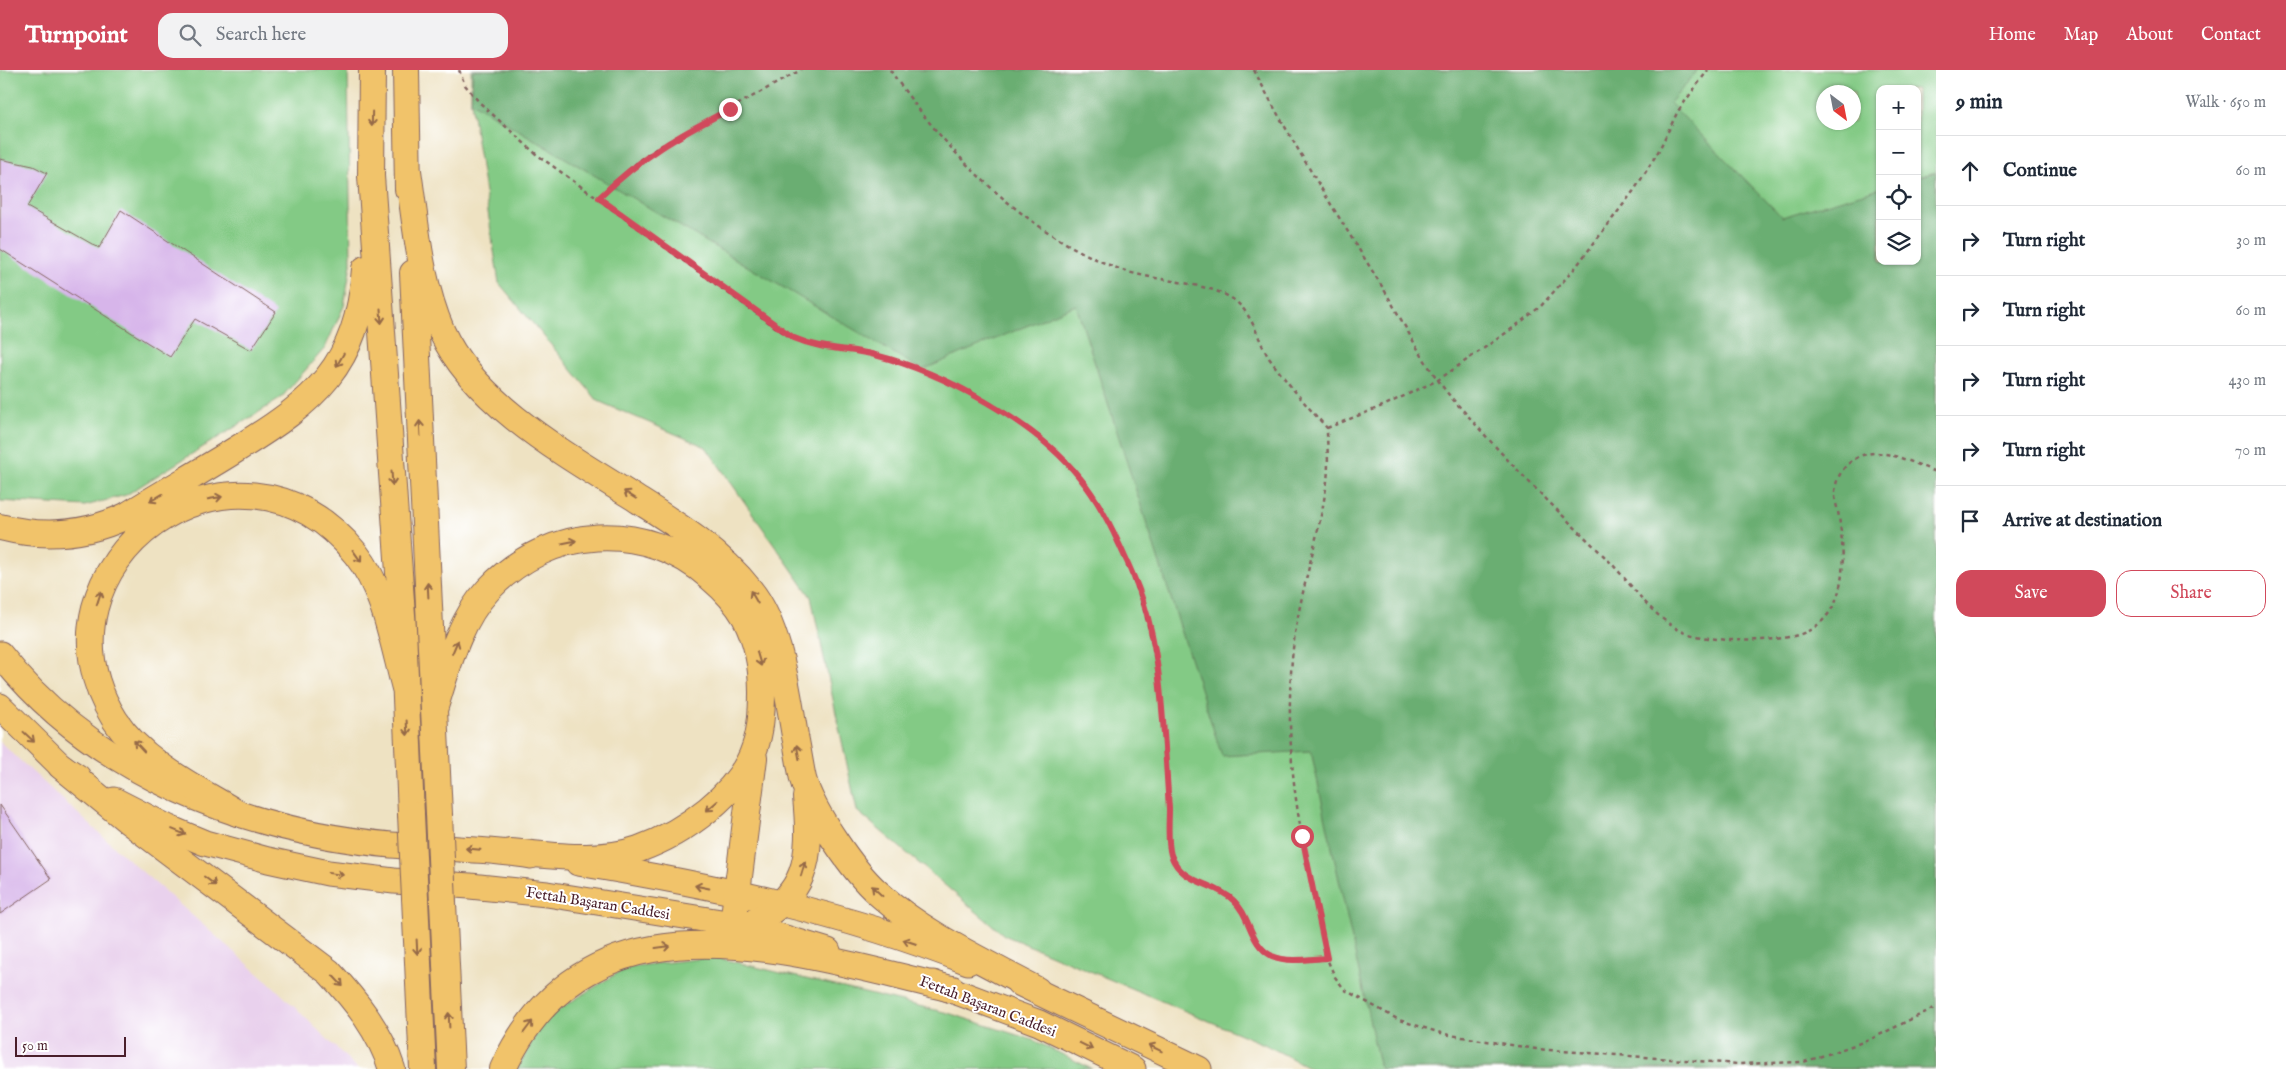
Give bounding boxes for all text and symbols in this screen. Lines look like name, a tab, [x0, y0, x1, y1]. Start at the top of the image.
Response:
search box	[158, 13, 508, 58]
text: Turnpoint	[25, 20, 128, 51]
icon: search	[176, 21, 204, 49]
text: Search here	[216, 23, 306, 47]
text: Home	[1989, 24, 2036, 47]
text: Map	[2064, 24, 2098, 47]
text: About	[2126, 24, 2173, 47]
text: Contact	[2201, 24, 2261, 47]
north arrow	[1816, 85, 1861, 130]
map controls	[1876, 85, 1921, 265]
button: +	[1876, 85, 1921, 130]
text: 9 min	[1956, 89, 2003, 116]
text: Walk · 650 m	[2185, 93, 2266, 113]
route end	[719, 98, 742, 121]
one-way arrow	[367, 110, 376, 126]
button: −	[1876, 130, 1921, 175]
icon: ahead	[1956, 157, 1984, 185]
text: Continue	[2003, 159, 2077, 183]
text: 60 m	[2236, 161, 2266, 181]
button: locate	[1876, 175, 1921, 220]
button: layers	[1876, 220, 1921, 265]
icon: right	[1956, 227, 1984, 255]
text: Turn right	[2003, 229, 2085, 253]
text: 30 m	[2236, 231, 2266, 251]
icon: right	[1956, 297, 1984, 325]
text: Turn right	[2003, 299, 2085, 323]
text: 60 m	[2236, 301, 2266, 321]
one-way arrow	[376, 308, 385, 324]
one-way arrow	[335, 352, 345, 367]
icon: right	[1956, 367, 1984, 395]
text: Turn right	[2003, 369, 2085, 393]
text: 430 m	[2228, 371, 2266, 391]
one-way arrow	[416, 420, 425, 436]
icon: right	[1956, 437, 1984, 465]
text: Turn right	[2003, 439, 2085, 463]
text: 70 m	[2235, 441, 2266, 461]
one-way arrow	[388, 470, 397, 486]
one-way arrow	[623, 490, 637, 501]
one-way arrow	[150, 493, 164, 503]
one-way arrow	[207, 493, 223, 503]
icon: arrive	[1956, 507, 1984, 535]
text: Arrive at destination	[2003, 509, 2162, 533]
one-way arrow	[561, 537, 577, 546]
one-way arrow	[352, 549, 362, 563]
button: Save	[1956, 570, 2106, 617]
button: Share	[2116, 570, 2266, 617]
one-way arrow	[424, 583, 433, 599]
one-way arrow	[749, 590, 759, 605]
one-way arrow	[95, 591, 104, 606]
one-way arrow	[450, 640, 460, 655]
one-way arrow	[755, 651, 765, 667]
one-way arrow	[402, 719, 411, 735]
one-way arrow	[23, 731, 36, 743]
one-way arrow	[133, 740, 145, 753]
one-way arrow	[793, 745, 803, 761]
one-way arrow	[705, 800, 718, 812]
route start	[1291, 825, 1314, 848]
one-way arrow	[171, 828, 186, 837]
one-way arrow	[465, 844, 481, 853]
one-way arrow	[799, 861, 809, 877]
one-way arrow	[328, 869, 344, 879]
one-way arrow	[203, 876, 217, 886]
one-way arrow	[695, 881, 711, 891]
street label: Fettah Başaran Caddesi	[525, 883, 671, 924]
one-way arrow	[870, 885, 883, 897]
one-way arrow	[902, 937, 918, 946]
one-way arrow	[412, 938, 421, 954]
one-way arrow	[655, 942, 671, 952]
street label: Fettah Başaran Caddesi	[917, 972, 1059, 1041]
one-way arrow	[332, 975, 344, 988]
one-way arrow	[445, 1013, 454, 1029]
one-way arrow	[522, 1021, 533, 1034]
scale bar	[15, 1034, 126, 1057]
text: 50 m	[22, 1037, 48, 1055]
one-way arrow	[1078, 1042, 1093, 1051]
one-way arrow	[1148, 1042, 1163, 1052]

